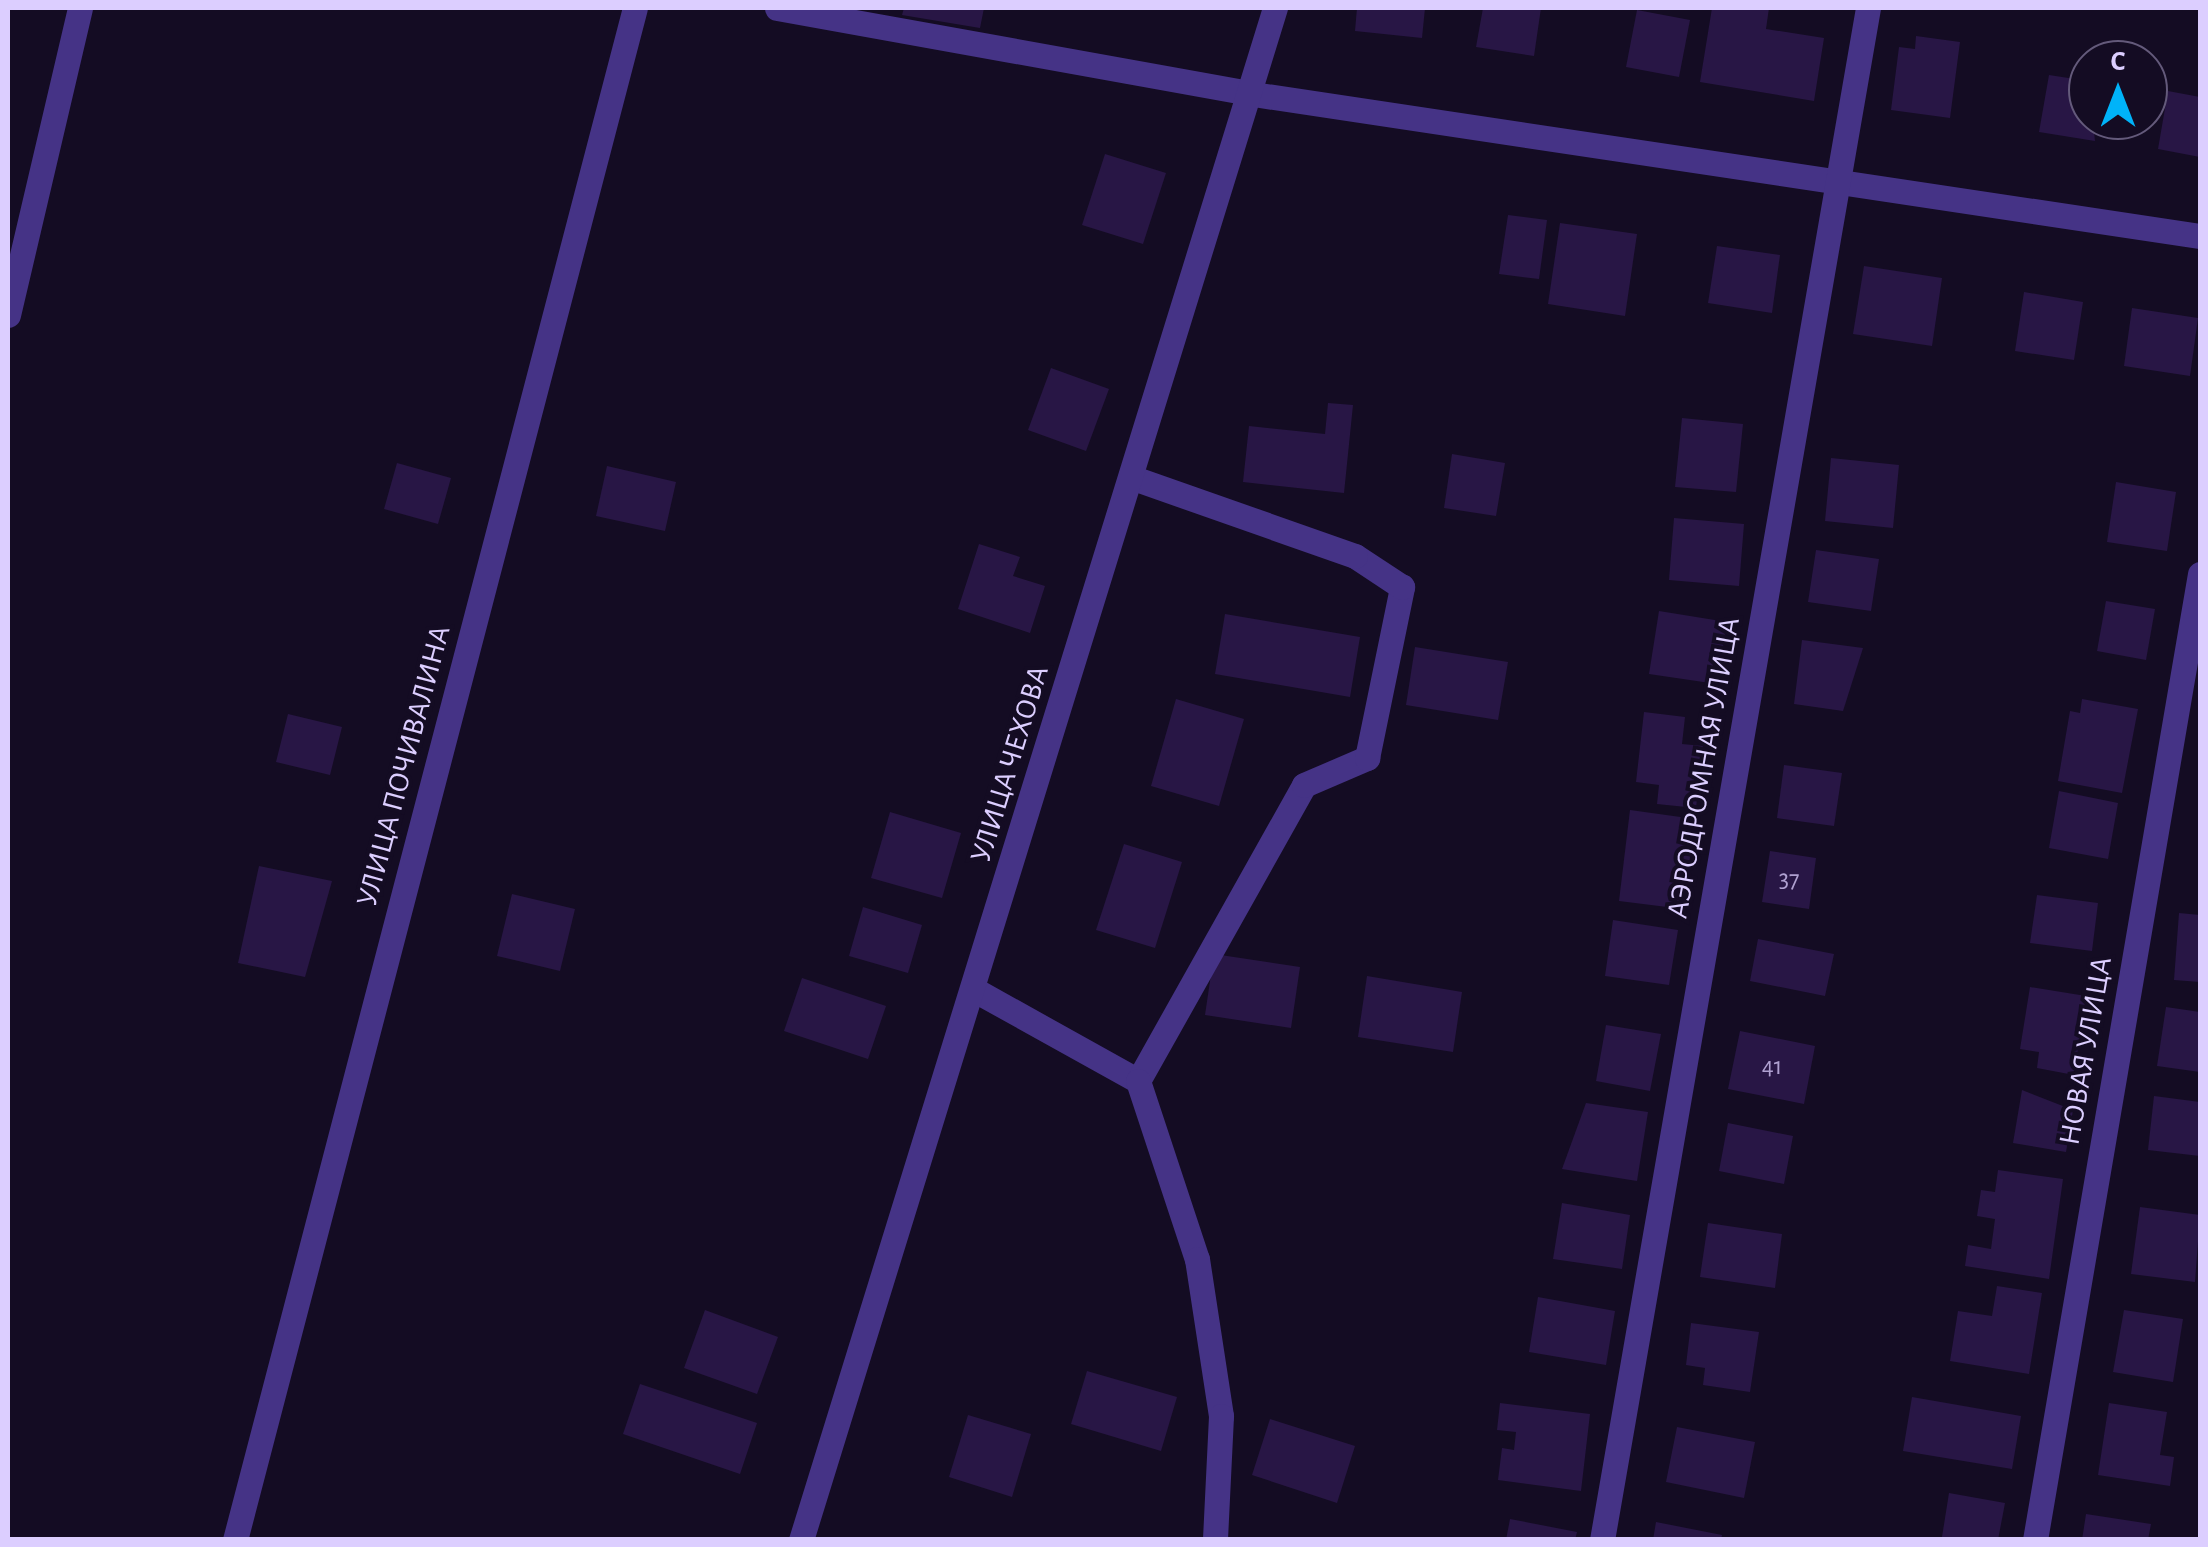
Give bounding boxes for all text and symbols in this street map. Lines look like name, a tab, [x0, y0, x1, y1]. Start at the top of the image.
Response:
north arrow	[2068, 40, 2168, 140]
text: С	[2110, 48, 2126, 76]
street label: АЭРОДРОМНАЯ УЛИЦА	[1660, 615, 1748, 921]
street label: УЛИЦА ПОЧИВАЛИНА	[349, 622, 459, 910]
street label: УЛИЦА ЧЕХОВА	[963, 661, 1057, 867]
house number: 37	[1779, 865, 1799, 895]
street label: НОВАЯ УЛИЦА	[2052, 954, 2120, 1148]
house number: 41	[1762, 1052, 1782, 1082]

